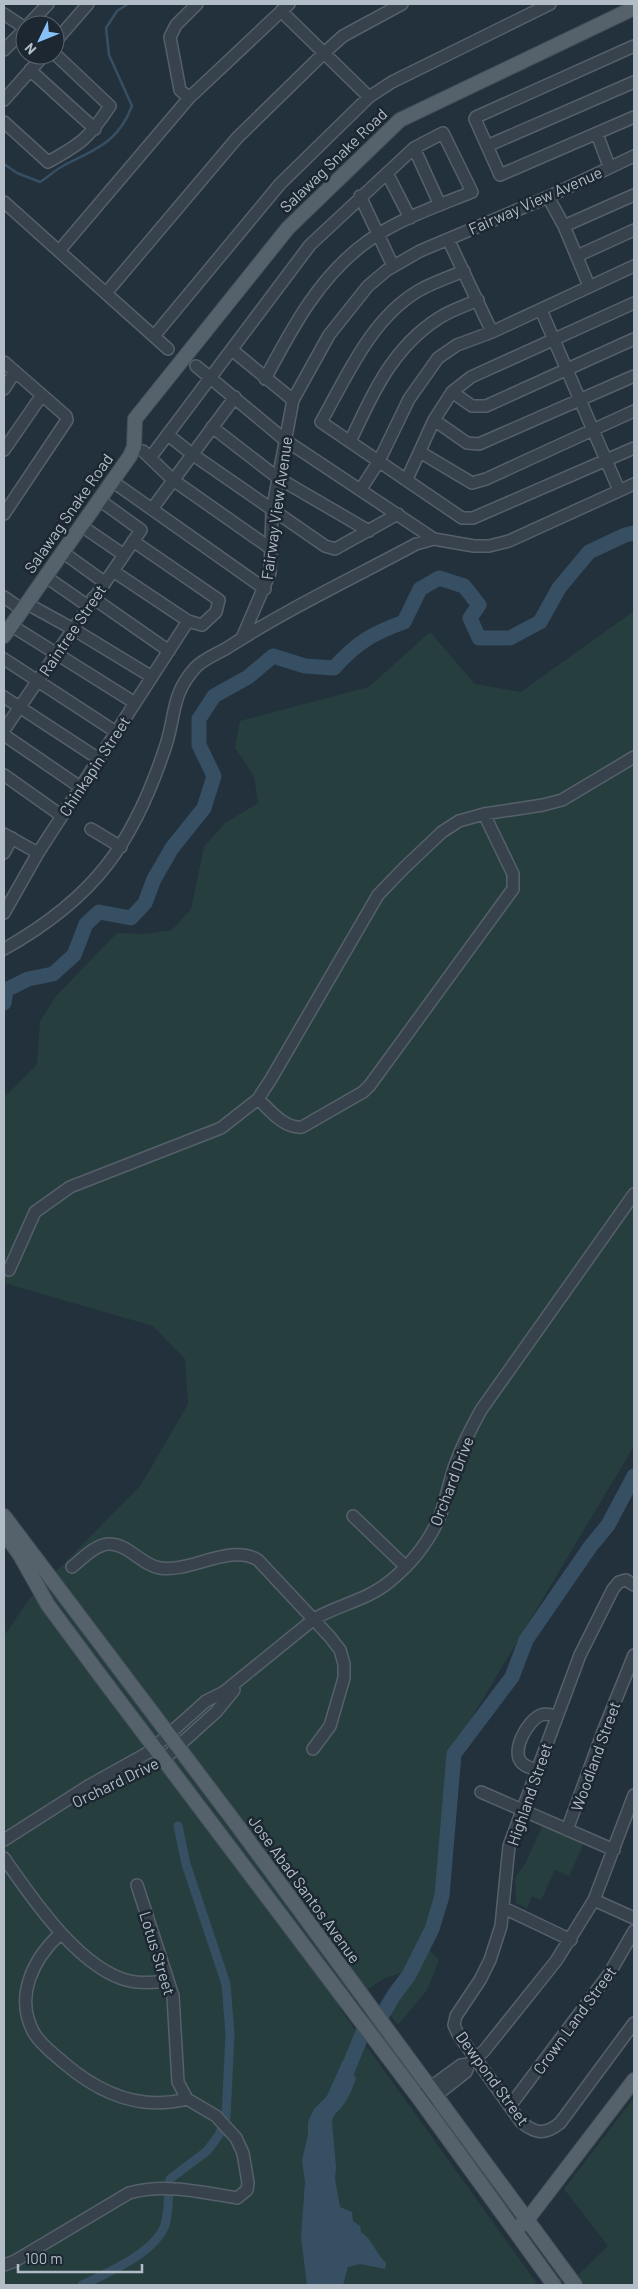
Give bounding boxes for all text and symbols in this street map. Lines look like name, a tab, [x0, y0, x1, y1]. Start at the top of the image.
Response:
north arrow	[15, 15, 65, 65]
text: N	[21, 40, 40, 58]
street label: Salawag Snake Road	[276, 104, 390, 216]
street label: Fairway View Avenue	[465, 162, 605, 238]
street label: Fairway View Avenue	[257, 435, 295, 581]
street label: Salawag Snake Road	[20, 450, 116, 576]
street label: Raintree Street	[34, 581, 110, 679]
street label: Chinkapin Street	[55, 712, 133, 820]
street label: Orchard Drive	[425, 1434, 477, 1528]
street label: Woodland Street	[566, 1699, 624, 1813]
street label: Highland Street	[502, 1740, 556, 1848]
street label: Orchard Drive	[69, 1753, 161, 1811]
street label: Jose Abad Santos Avenue	[245, 1811, 365, 1967]
street label: Lotus Street	[136, 1909, 180, 1997]
street label: Crown Land Street	[529, 1962, 619, 2078]
street label: Dewpond Street	[453, 2027, 533, 2129]
scale bar	[18, 2242, 141, 2274]
text: 100 m	[25, 2249, 63, 2267]

